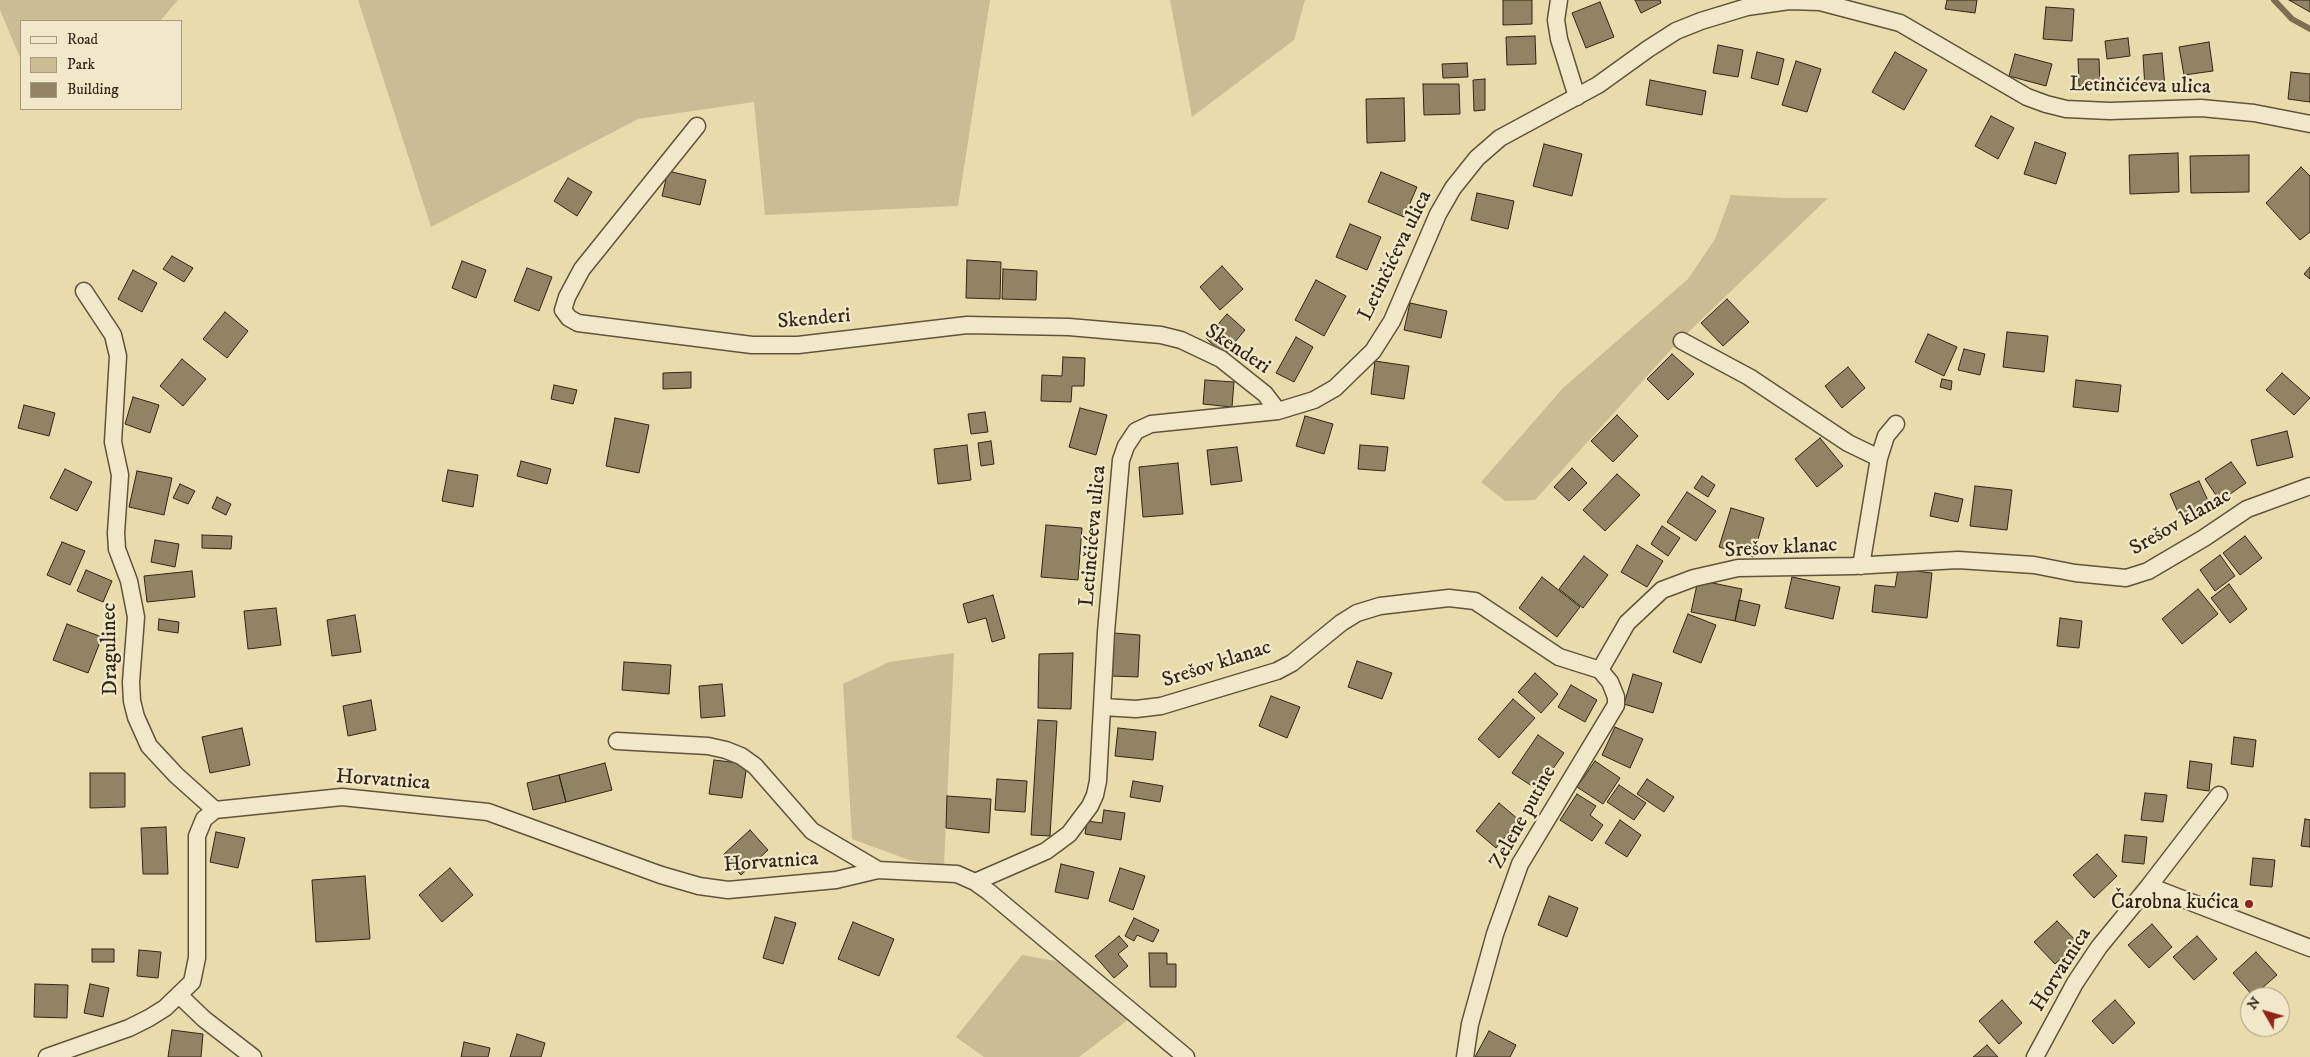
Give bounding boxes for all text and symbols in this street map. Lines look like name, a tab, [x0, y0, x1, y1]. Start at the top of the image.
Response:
legend	[20, 20, 182, 110]
text: Road	[67, 30, 98, 49]
text: Park	[67, 55, 95, 74]
street label: Letinčićeva ulica	[2069, 73, 2211, 101]
text: Building	[67, 80, 119, 99]
street label: Letinčićeva ulica	[1354, 187, 1438, 325]
street label: Skenderi	[776, 304, 852, 336]
street label: Skenderi	[1199, 319, 1275, 381]
street label: Letinčićeva ulica	[1075, 464, 1113, 608]
street label: Srešov klanac	[2126, 484, 2236, 562]
street label: Srešov klanac	[1724, 533, 1838, 565]
street label: Dragulinec	[98, 602, 124, 696]
street label: Srešov klanac	[1159, 636, 1275, 694]
street label: Zelene putine	[1485, 762, 1563, 874]
street label: Horvatnica	[335, 765, 431, 797]
street label: Horvatnica	[723, 847, 819, 879]
place label: Čarobna kućica	[2111, 891, 2239, 917]
marker: Čarobna kućica	[2243, 898, 2255, 910]
street label: Horvatnica	[2026, 923, 2098, 1017]
north arrow	[2240, 987, 2290, 1037]
text: N	[2243, 993, 2265, 1013]

